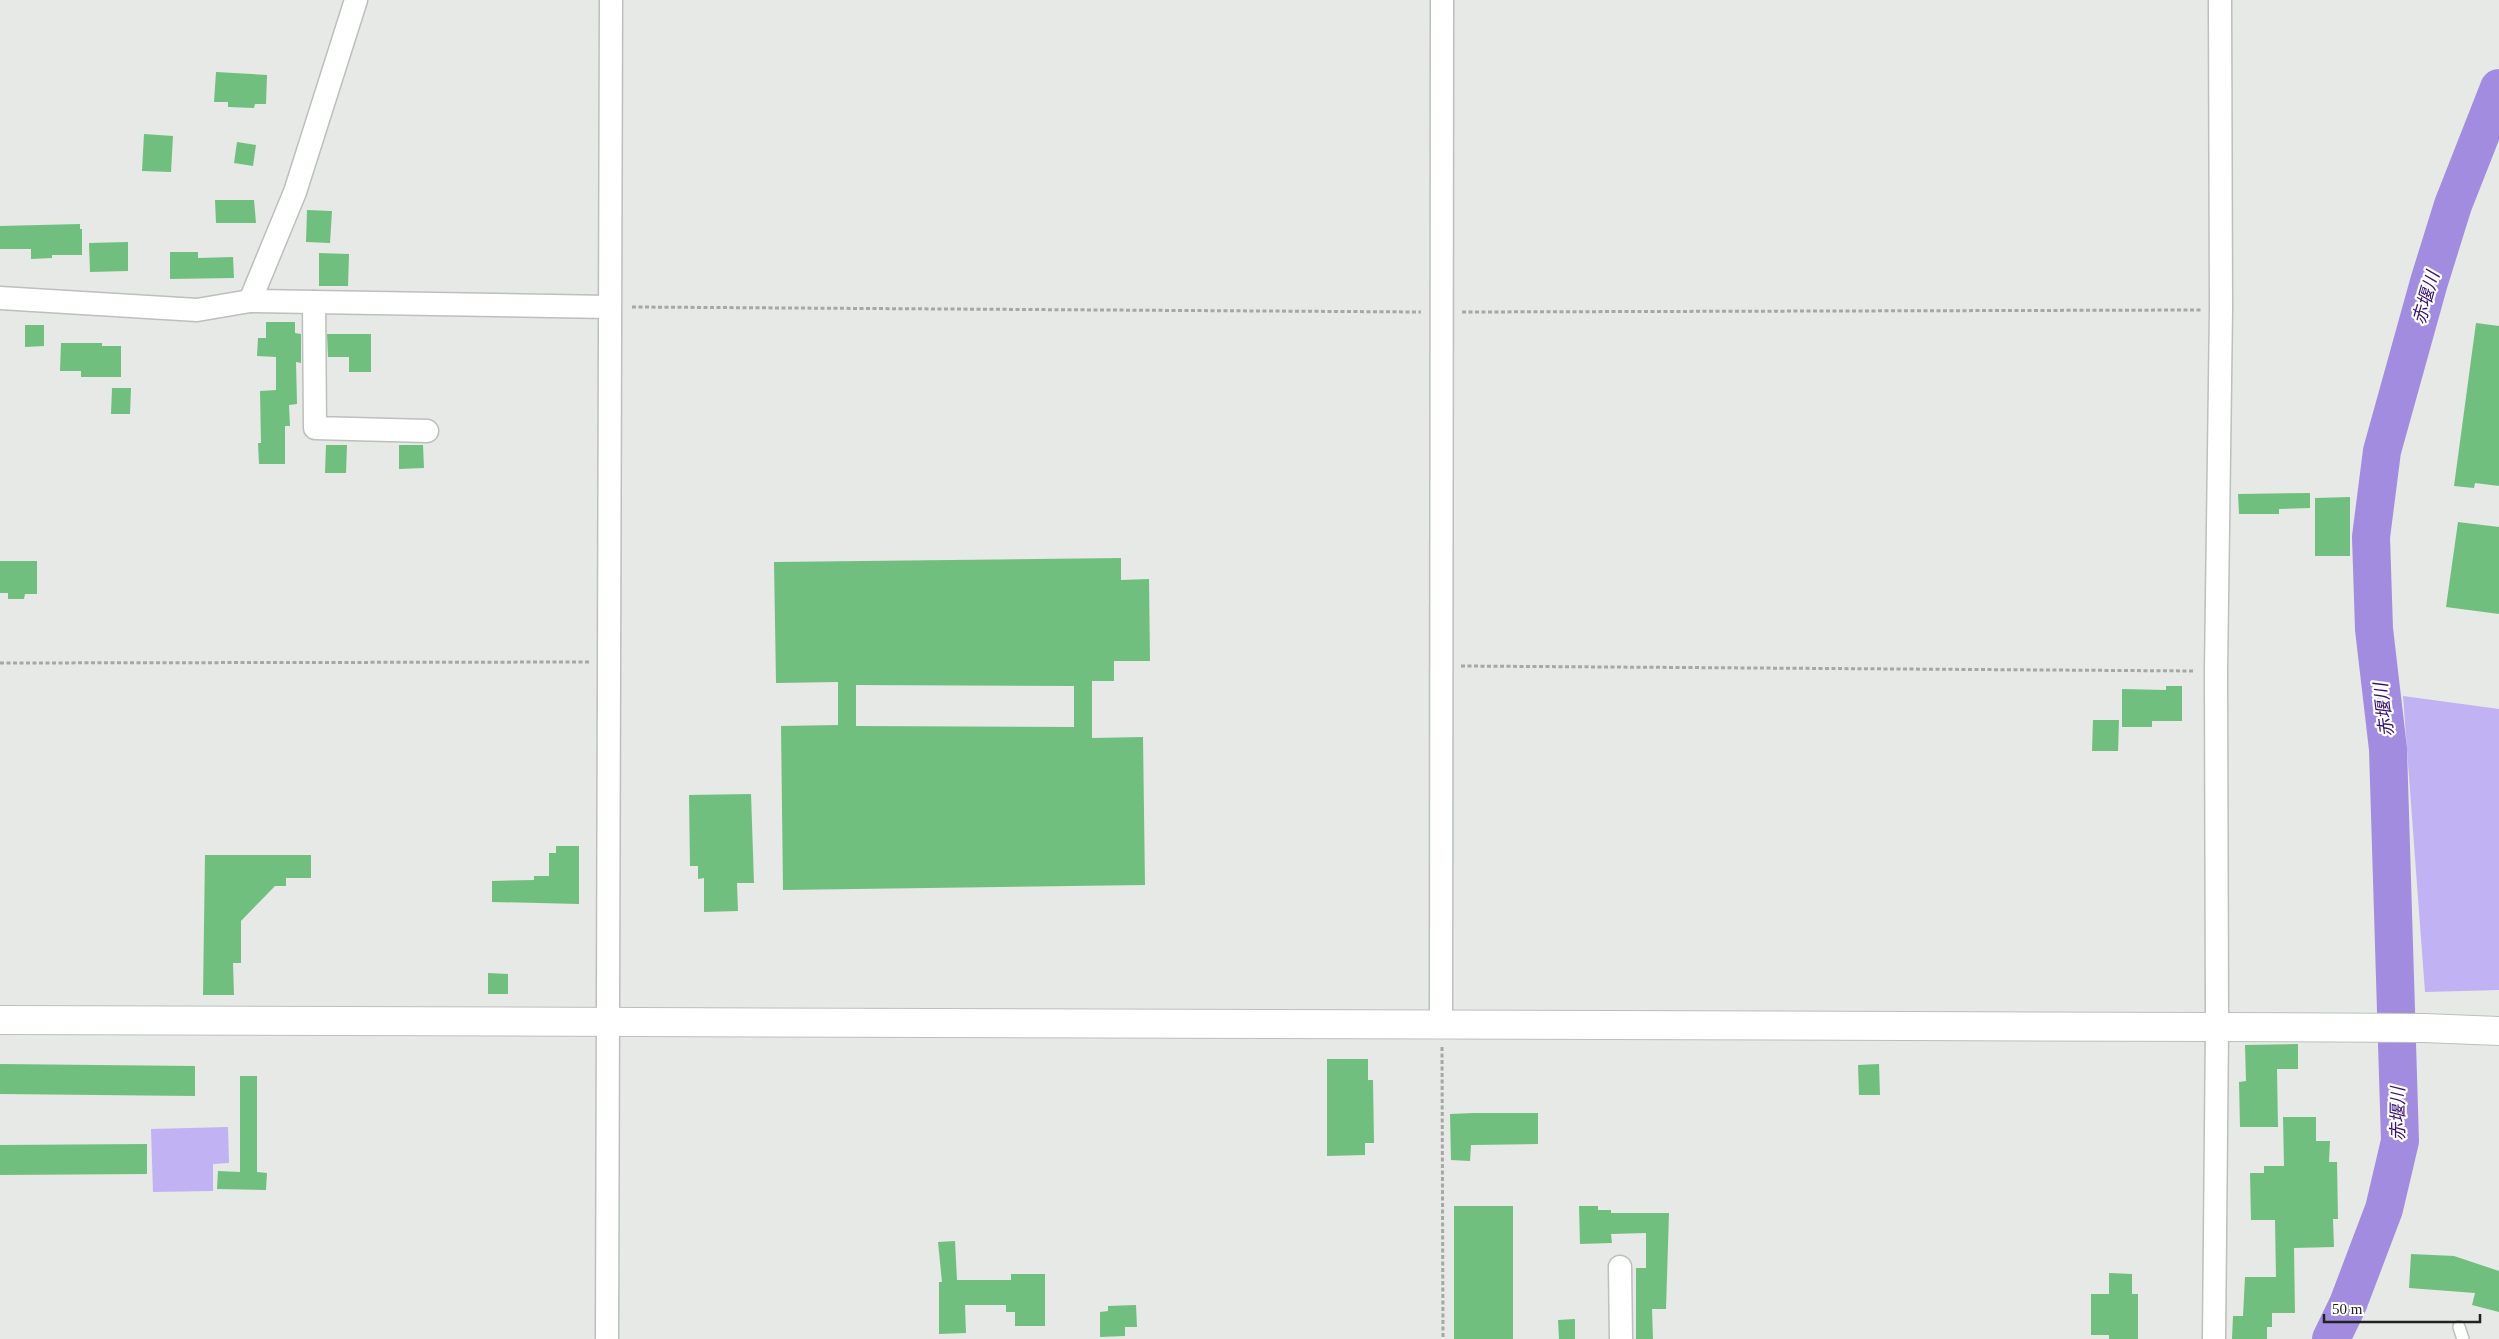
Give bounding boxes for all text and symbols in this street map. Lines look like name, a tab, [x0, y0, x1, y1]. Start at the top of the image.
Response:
water label: 赤堰川	[2409, 267, 2444, 327]
water label: 赤堰川	[2371, 680, 2397, 738]
water label: 赤堰川	[2388, 1085, 2408, 1141]
scale bar	[2324, 1292, 2480, 1324]
text: 50 m	[2332, 1301, 2363, 1317]

